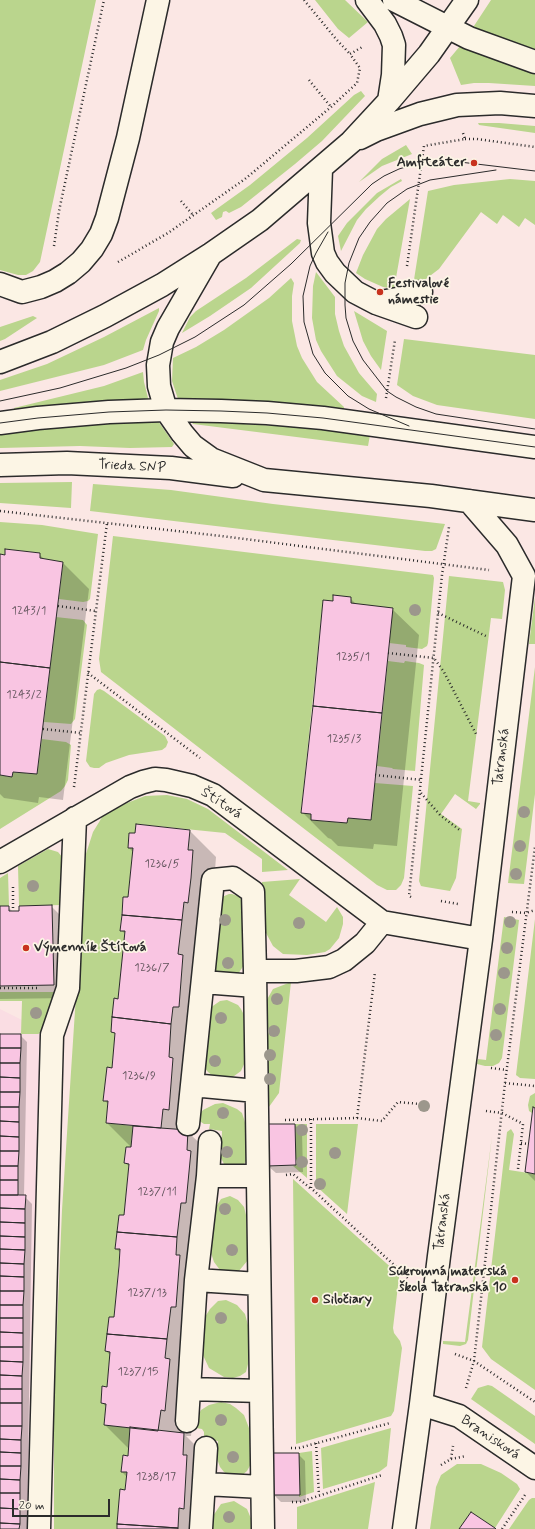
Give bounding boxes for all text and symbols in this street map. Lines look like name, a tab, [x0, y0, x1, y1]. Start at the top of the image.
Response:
place label: Amfiteáter	[397, 155, 466, 171]
marker: Amfiteáter	[469, 158, 479, 168]
place label: Festivalové námestie	[388, 276, 449, 308]
marker: Festivalové námestie	[375, 287, 385, 297]
street label: Trieda SNP	[98, 457, 166, 477]
house number: 1243/1	[12, 604, 46, 618]
house number: 1235/1	[336, 650, 370, 664]
house number: 1243/2	[6, 688, 42, 702]
street label: Tatranská	[490, 727, 514, 787]
house number: 1235/3	[327, 732, 361, 746]
street label: Štítová	[197, 785, 245, 823]
house number: 1236/5	[144, 857, 180, 871]
place label: Výmenník Štítová	[34, 940, 147, 956]
marker: Výmenník Štítová	[21, 943, 31, 953]
house number: 1236/7	[134, 961, 170, 975]
house number: 1236/9	[122, 1069, 156, 1083]
house number: 1237/11	[137, 1185, 177, 1199]
street label: Tatranská	[431, 1192, 455, 1252]
place label: Súkromná materská škola Tatranská 10	[389, 1264, 507, 1296]
marker: Súkromná materská škola Tatranská 10	[510, 1275, 520, 1285]
house number: 1237/13	[127, 1286, 167, 1300]
place label: Siločiary	[323, 1292, 372, 1308]
marker: Siločiary	[310, 1295, 320, 1305]
house number: 1237/15	[118, 1365, 158, 1379]
street label: Branisková	[457, 1412, 523, 1464]
house number: 1238/17	[136, 1470, 176, 1484]
scale bar	[14, 1491, 112, 1517]
text: 20 m	[19, 1498, 45, 1514]

